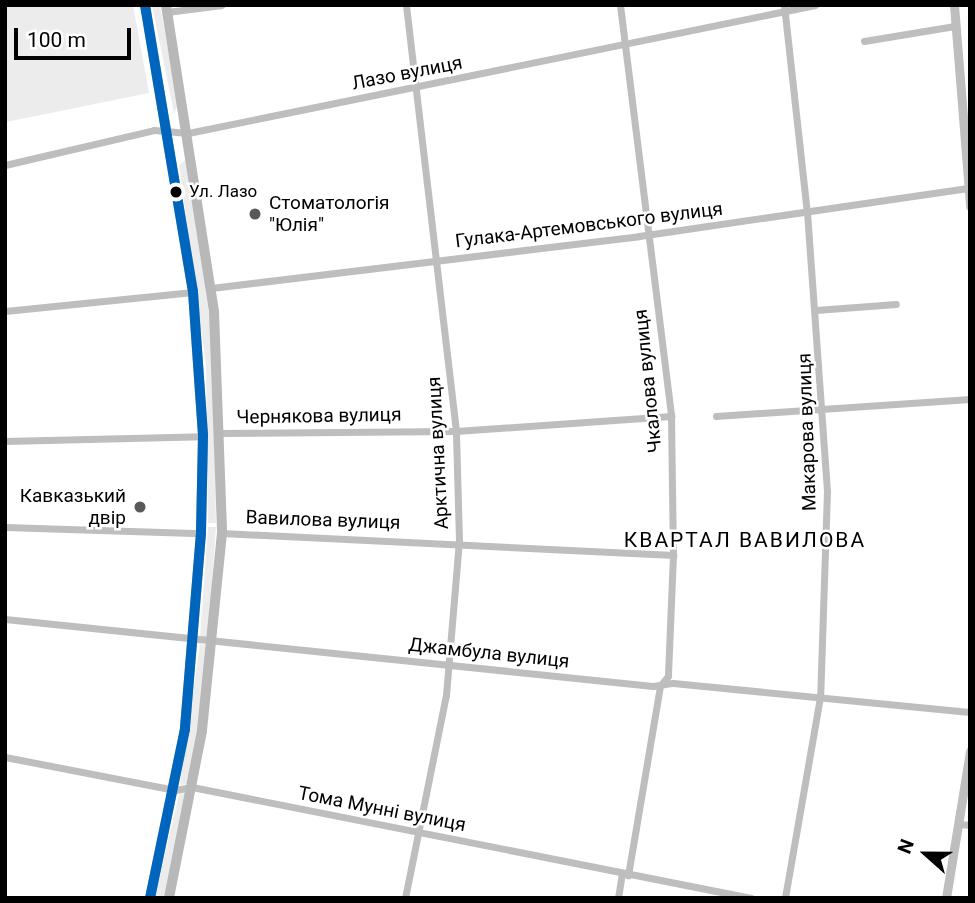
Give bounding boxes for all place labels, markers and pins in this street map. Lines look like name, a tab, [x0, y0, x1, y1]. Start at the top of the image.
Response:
place label: Ул. Лазо	[189, 182, 257, 202]
marker: Ул. Лазо	[169, 185, 183, 199]
place label: Стоматологія "Юлія"	[269, 192, 390, 236]
marker: Стоматологія "Юлія"	[247, 206, 263, 222]
place label: Кавказький двір	[20, 485, 126, 529]
marker: Кавказький двір	[132, 499, 148, 515]

